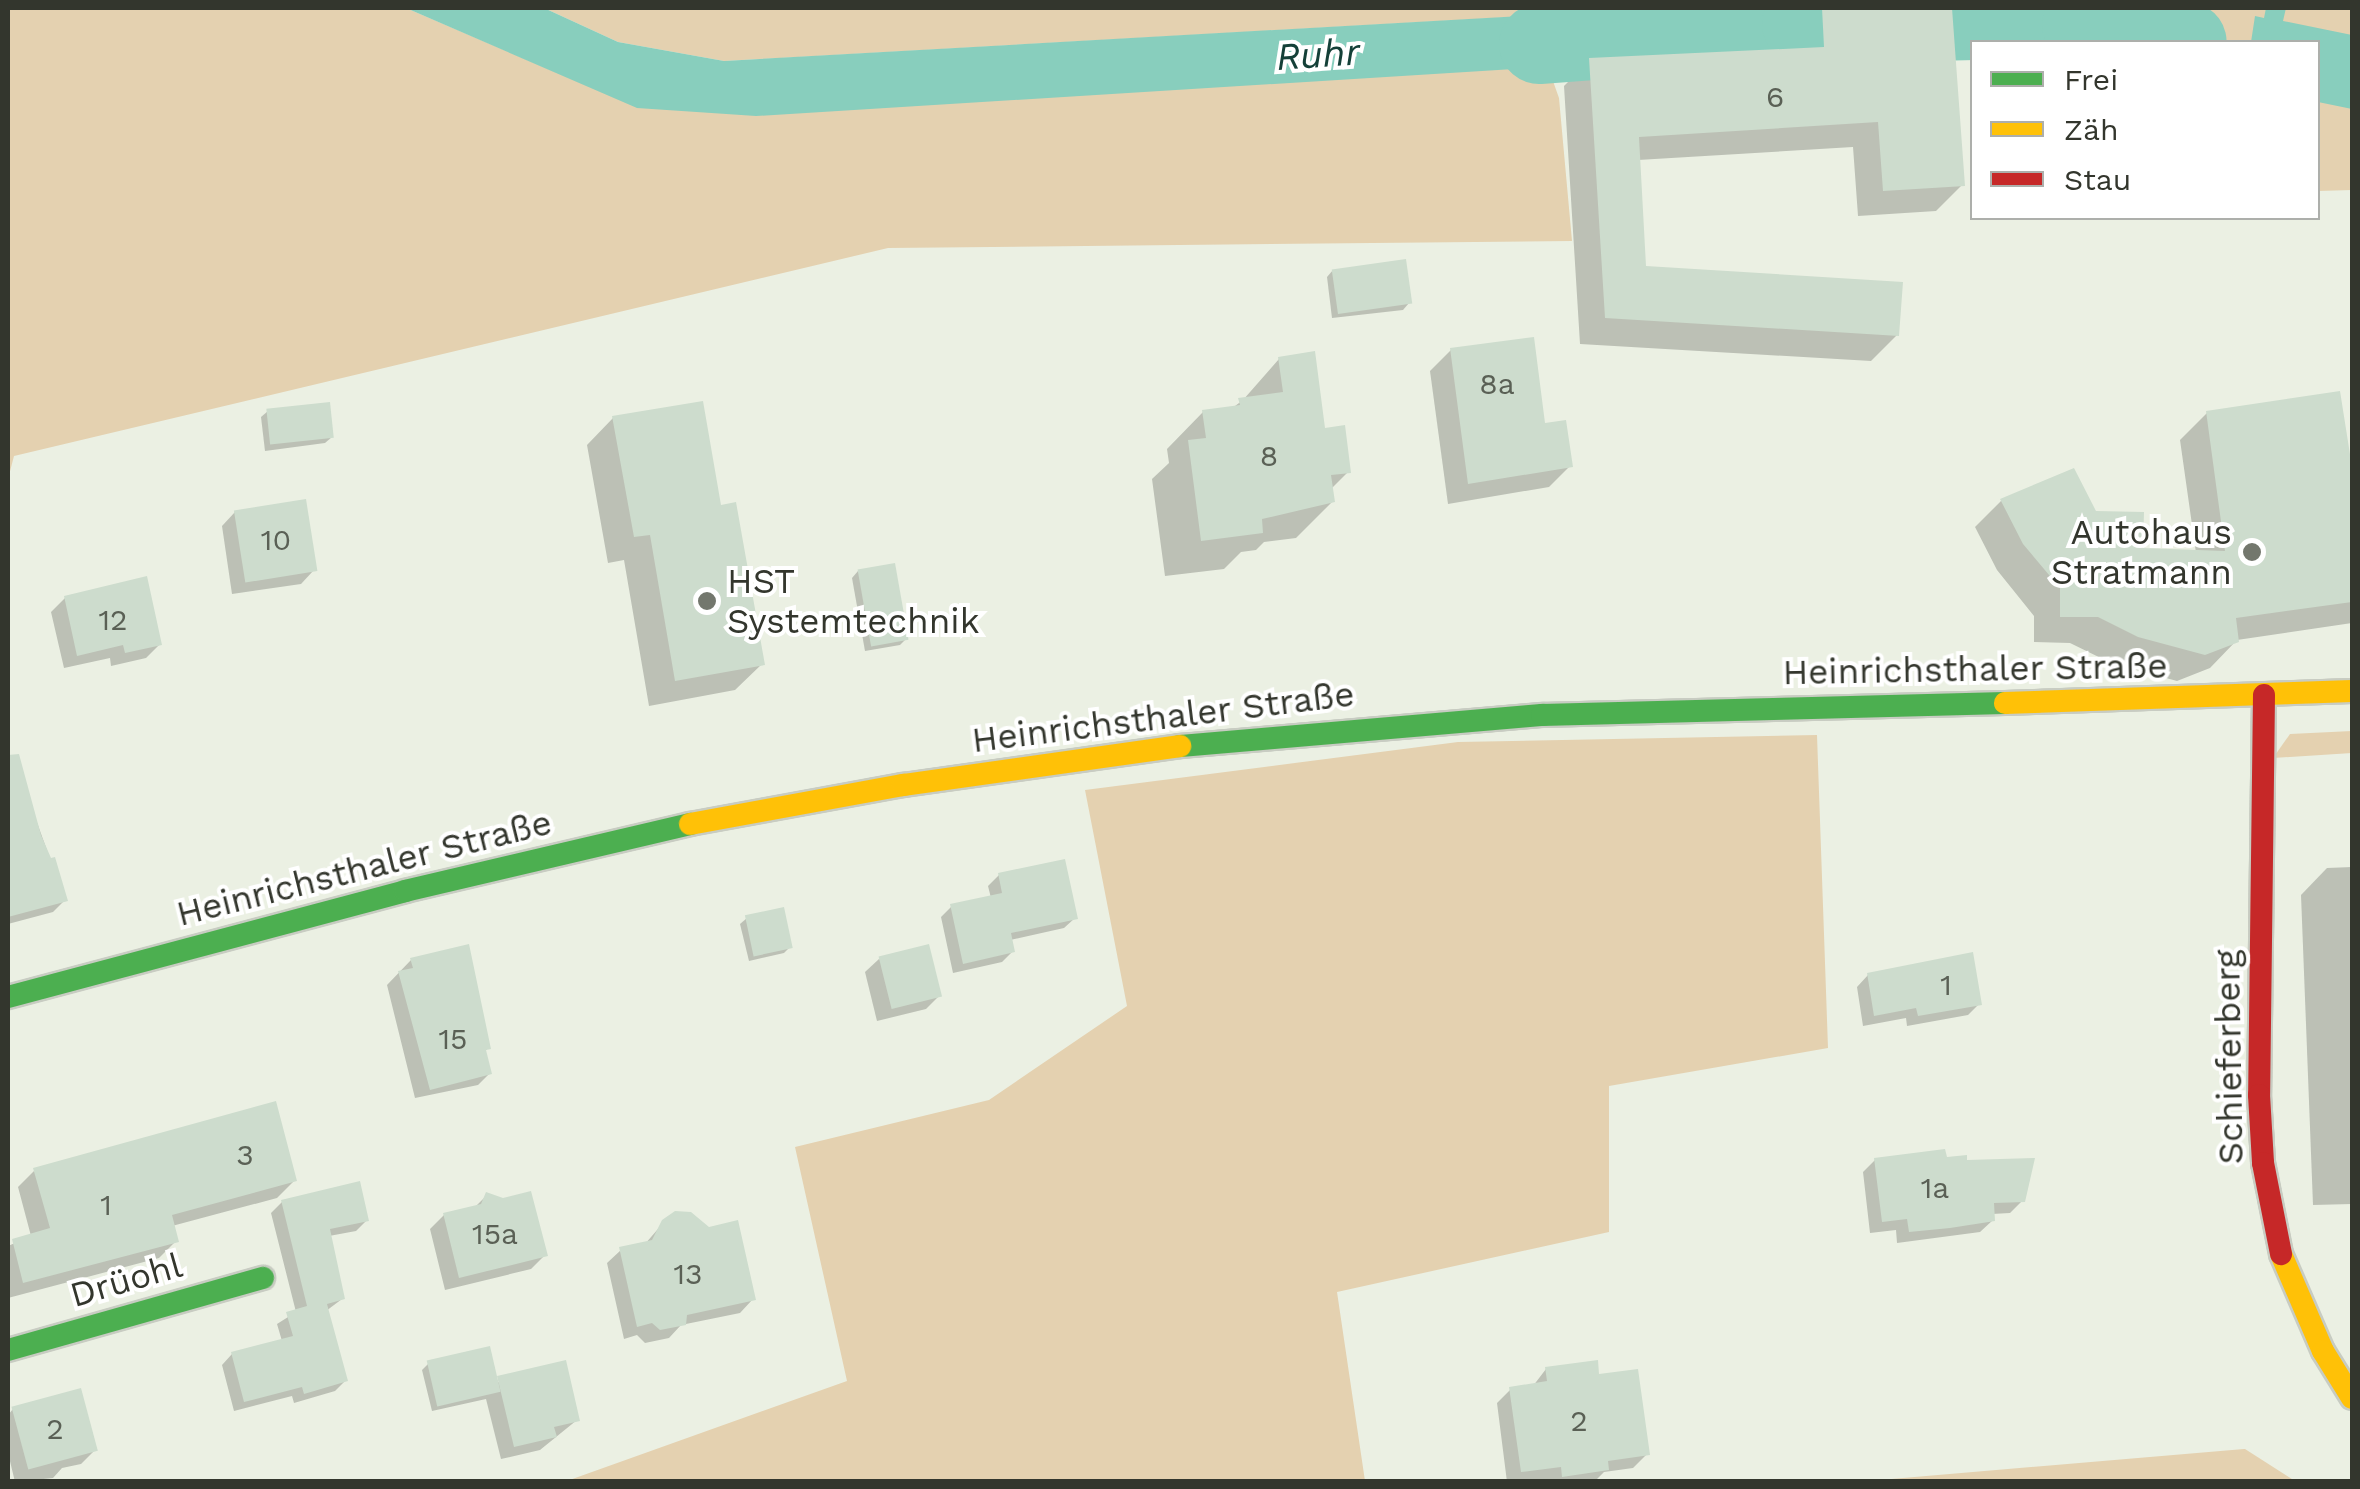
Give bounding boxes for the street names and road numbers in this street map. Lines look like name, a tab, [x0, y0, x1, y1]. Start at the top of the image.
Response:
street label: Heinrichsthaler Straße	[1782, 645, 2168, 693]
street label: Heinrichsthaler Straße	[969, 673, 1357, 761]
street label: Heinrichsthaler Straße	[172, 801, 556, 935]
street label: Schieferberg	[2206, 949, 2252, 1165]
street label: Drüohl	[65, 1244, 187, 1316]

